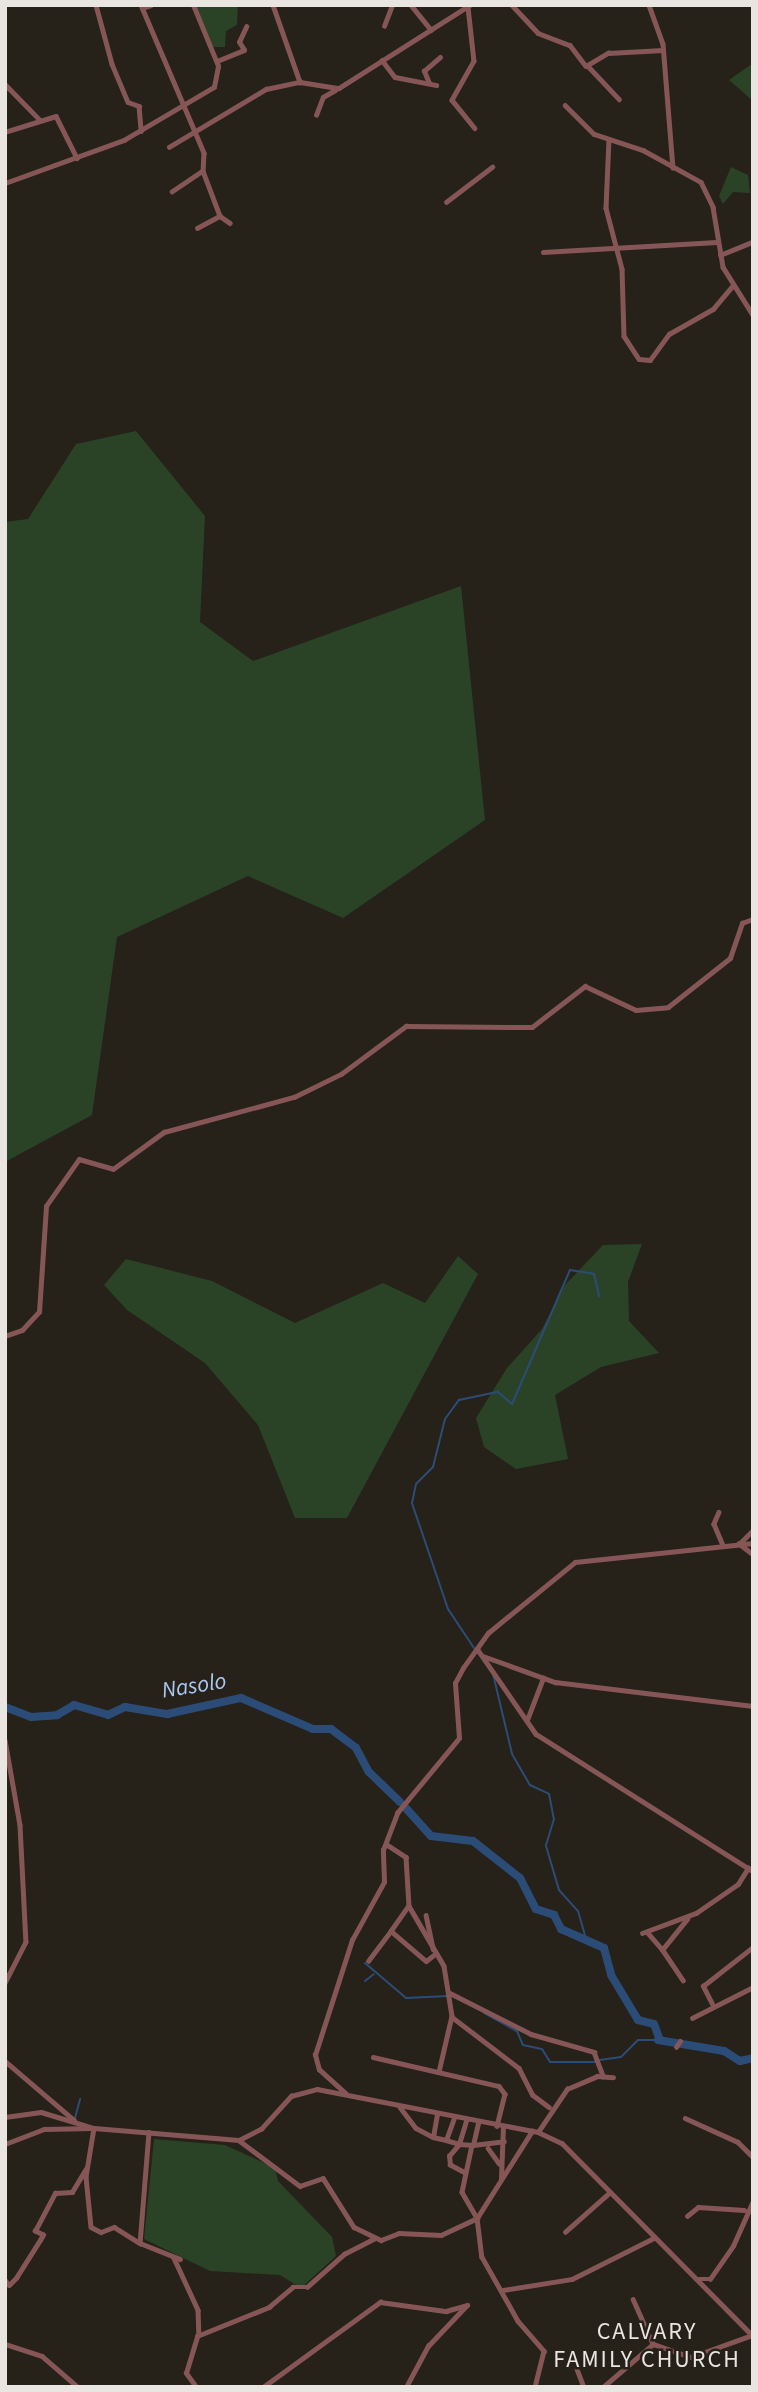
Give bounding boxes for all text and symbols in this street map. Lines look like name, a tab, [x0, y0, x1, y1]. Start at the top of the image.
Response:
water label: Nasolo	[160, 1667, 228, 1705]
district label: CALVARY FAMILY CHURCH	[555, 2318, 739, 2374]

